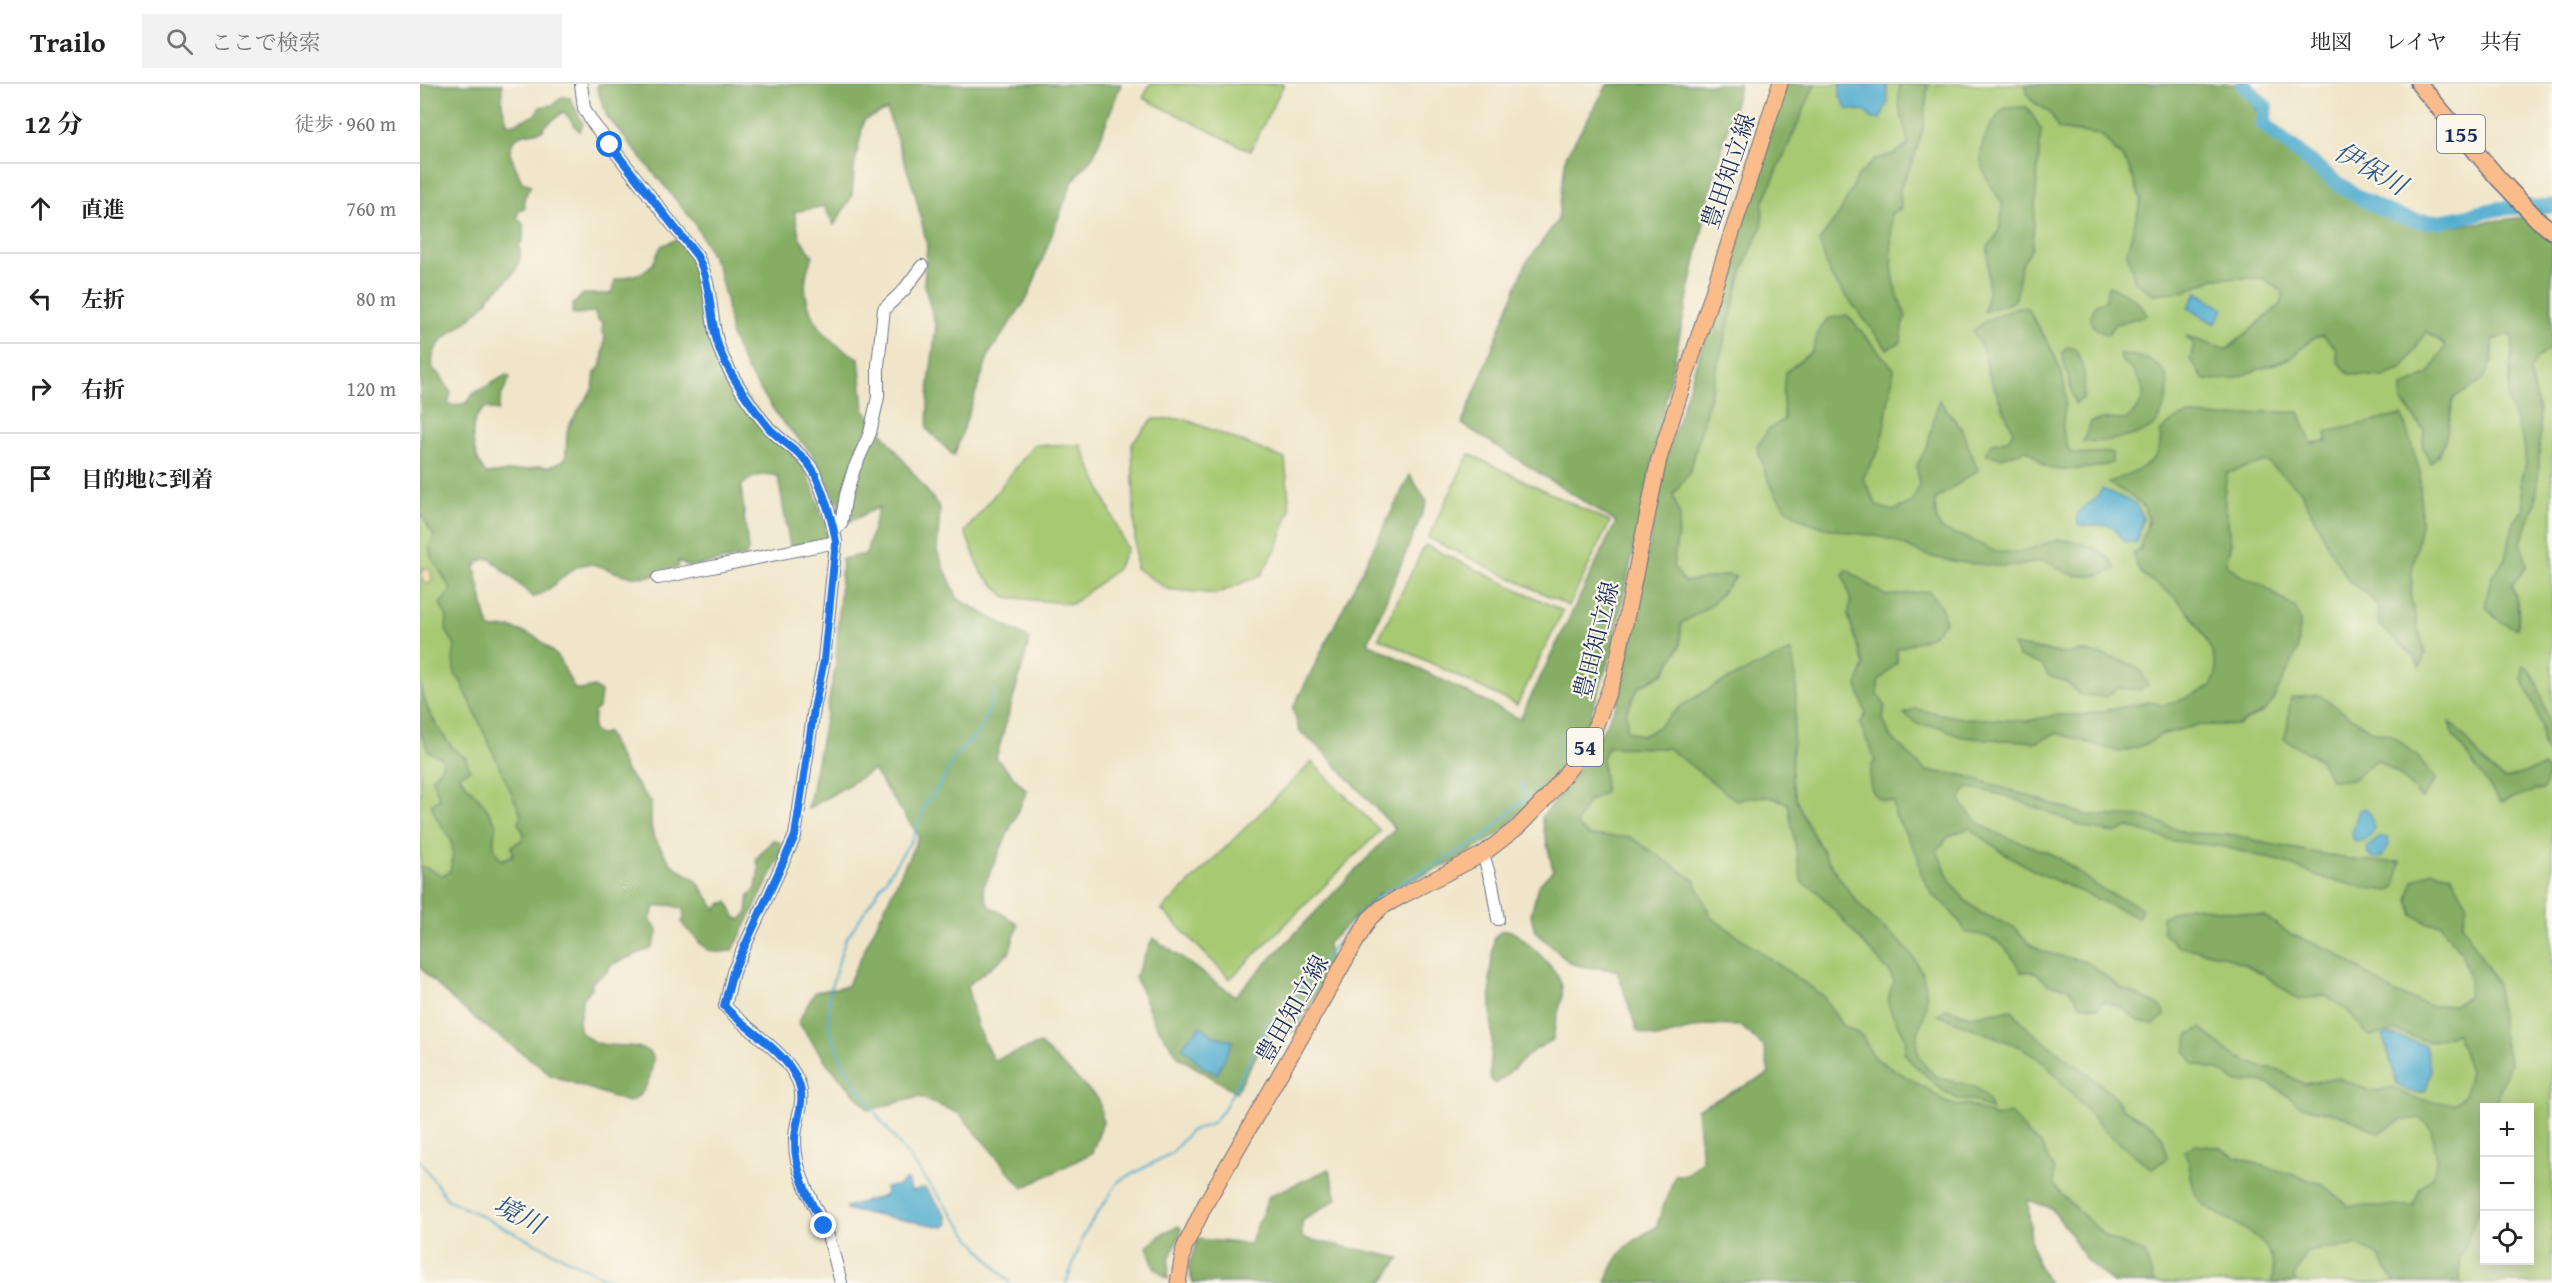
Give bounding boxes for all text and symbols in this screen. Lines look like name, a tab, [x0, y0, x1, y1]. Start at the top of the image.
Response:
search box	[142, 14, 562, 68]
text: Trailo	[30, 21, 106, 62]
icon: search	[163, 25, 196, 58]
text: ここで検索	[211, 26, 321, 58]
text: 地図	[2310, 26, 2352, 57]
text: レイヤ	[2385, 26, 2447, 57]
text: 共有	[2480, 26, 2522, 57]
text: 12 分	[24, 104, 83, 143]
text: 徒歩 · 960 m	[294, 109, 396, 138]
street label: 豊田知立線	[1692, 109, 1764, 233]
road number: 155	[2437, 115, 2485, 153]
route start	[596, 131, 622, 157]
water label: 伊保川	[2327, 132, 2417, 206]
icon: ahead	[24, 192, 57, 225]
text: 直進	[81, 193, 125, 225]
text: 760 m	[346, 194, 396, 223]
icon: left	[24, 282, 57, 315]
text: 左折	[81, 283, 125, 315]
text: 80 m	[356, 284, 396, 313]
icon: right	[24, 372, 57, 405]
text: 右折	[81, 373, 125, 405]
text: 120 m	[346, 374, 396, 403]
icon: arrive	[24, 462, 57, 495]
text: 目的地に到着	[81, 463, 213, 495]
street label: 豊田知立線	[1565, 578, 1627, 702]
road number: 54	[1567, 728, 1603, 766]
street label: 豊田知立線	[1247, 948, 1337, 1070]
map controls	[2480, 1103, 2534, 1265]
button: +	[2480, 1103, 2534, 1157]
button: −	[2480, 1157, 2534, 1211]
water label: 境川	[487, 1185, 554, 1245]
button: locate	[2480, 1211, 2534, 1265]
route end	[810, 1212, 836, 1238]

